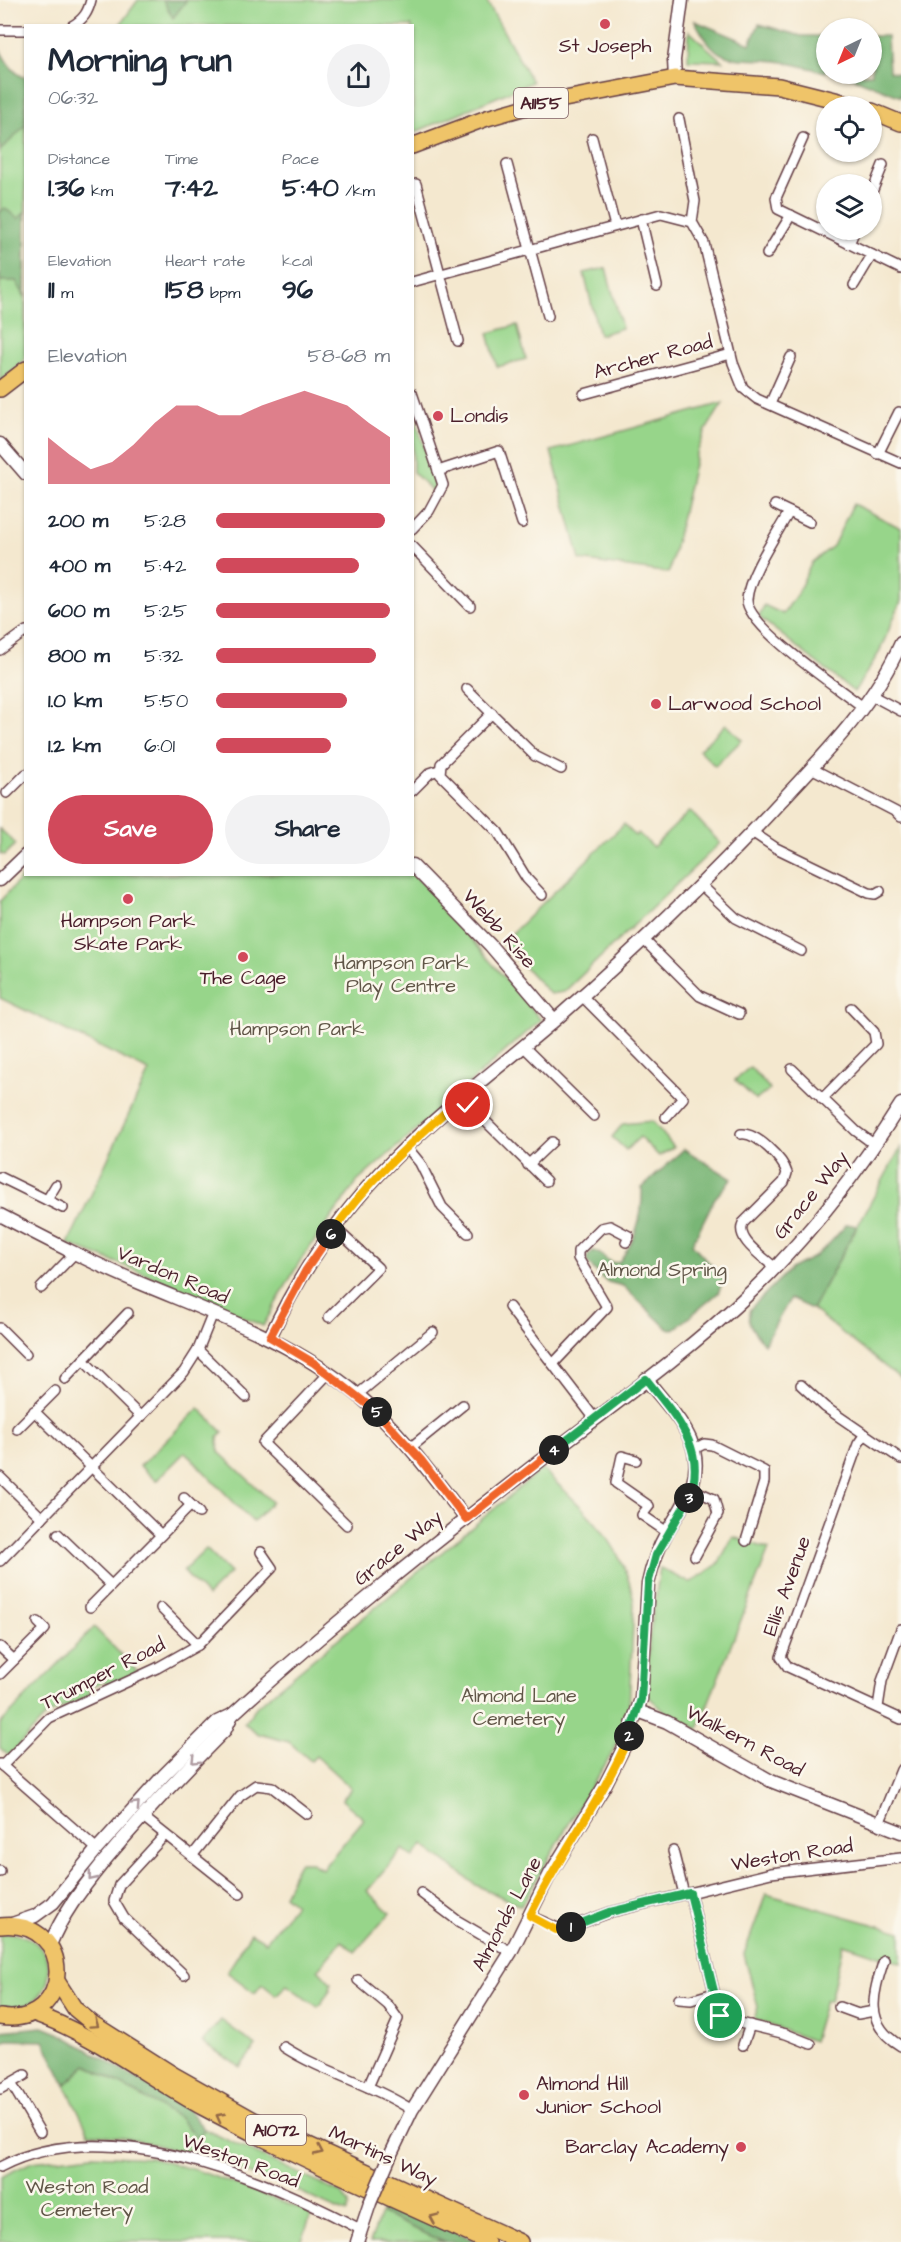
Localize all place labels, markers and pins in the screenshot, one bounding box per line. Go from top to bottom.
marker: St Joseph [598,17,612,31]
place label: St Joseph [559,32,651,60]
place label: Londis [450,402,508,430]
marker: Londis [431,409,445,423]
place label: Larwood School [668,690,821,718]
marker: Larwood School [649,697,663,711]
marker: Hampson Park Skate Park [121,892,135,906]
place label: Hampson Park Skate Park [61,907,195,958]
marker: The Cage [236,950,250,964]
place label: The Cage [200,964,287,993]
pin [442,1079,493,1130]
pin: 6 [316,1219,346,1249]
pin: 5 [362,1397,392,1427]
pin: 4 [539,1435,569,1465]
pin: 3 [674,1483,704,1513]
pin: 2 [614,1721,644,1751]
pin: 1 [556,1912,586,1942]
pin [694,1990,745,2041]
place label: Almond Hill Junior School [536,2070,661,2121]
marker: Almond Hill Junior School [517,2088,531,2102]
place label: Barclay Academy [565,2133,729,2162]
marker: Barclay Academy [734,2140,748,2154]

